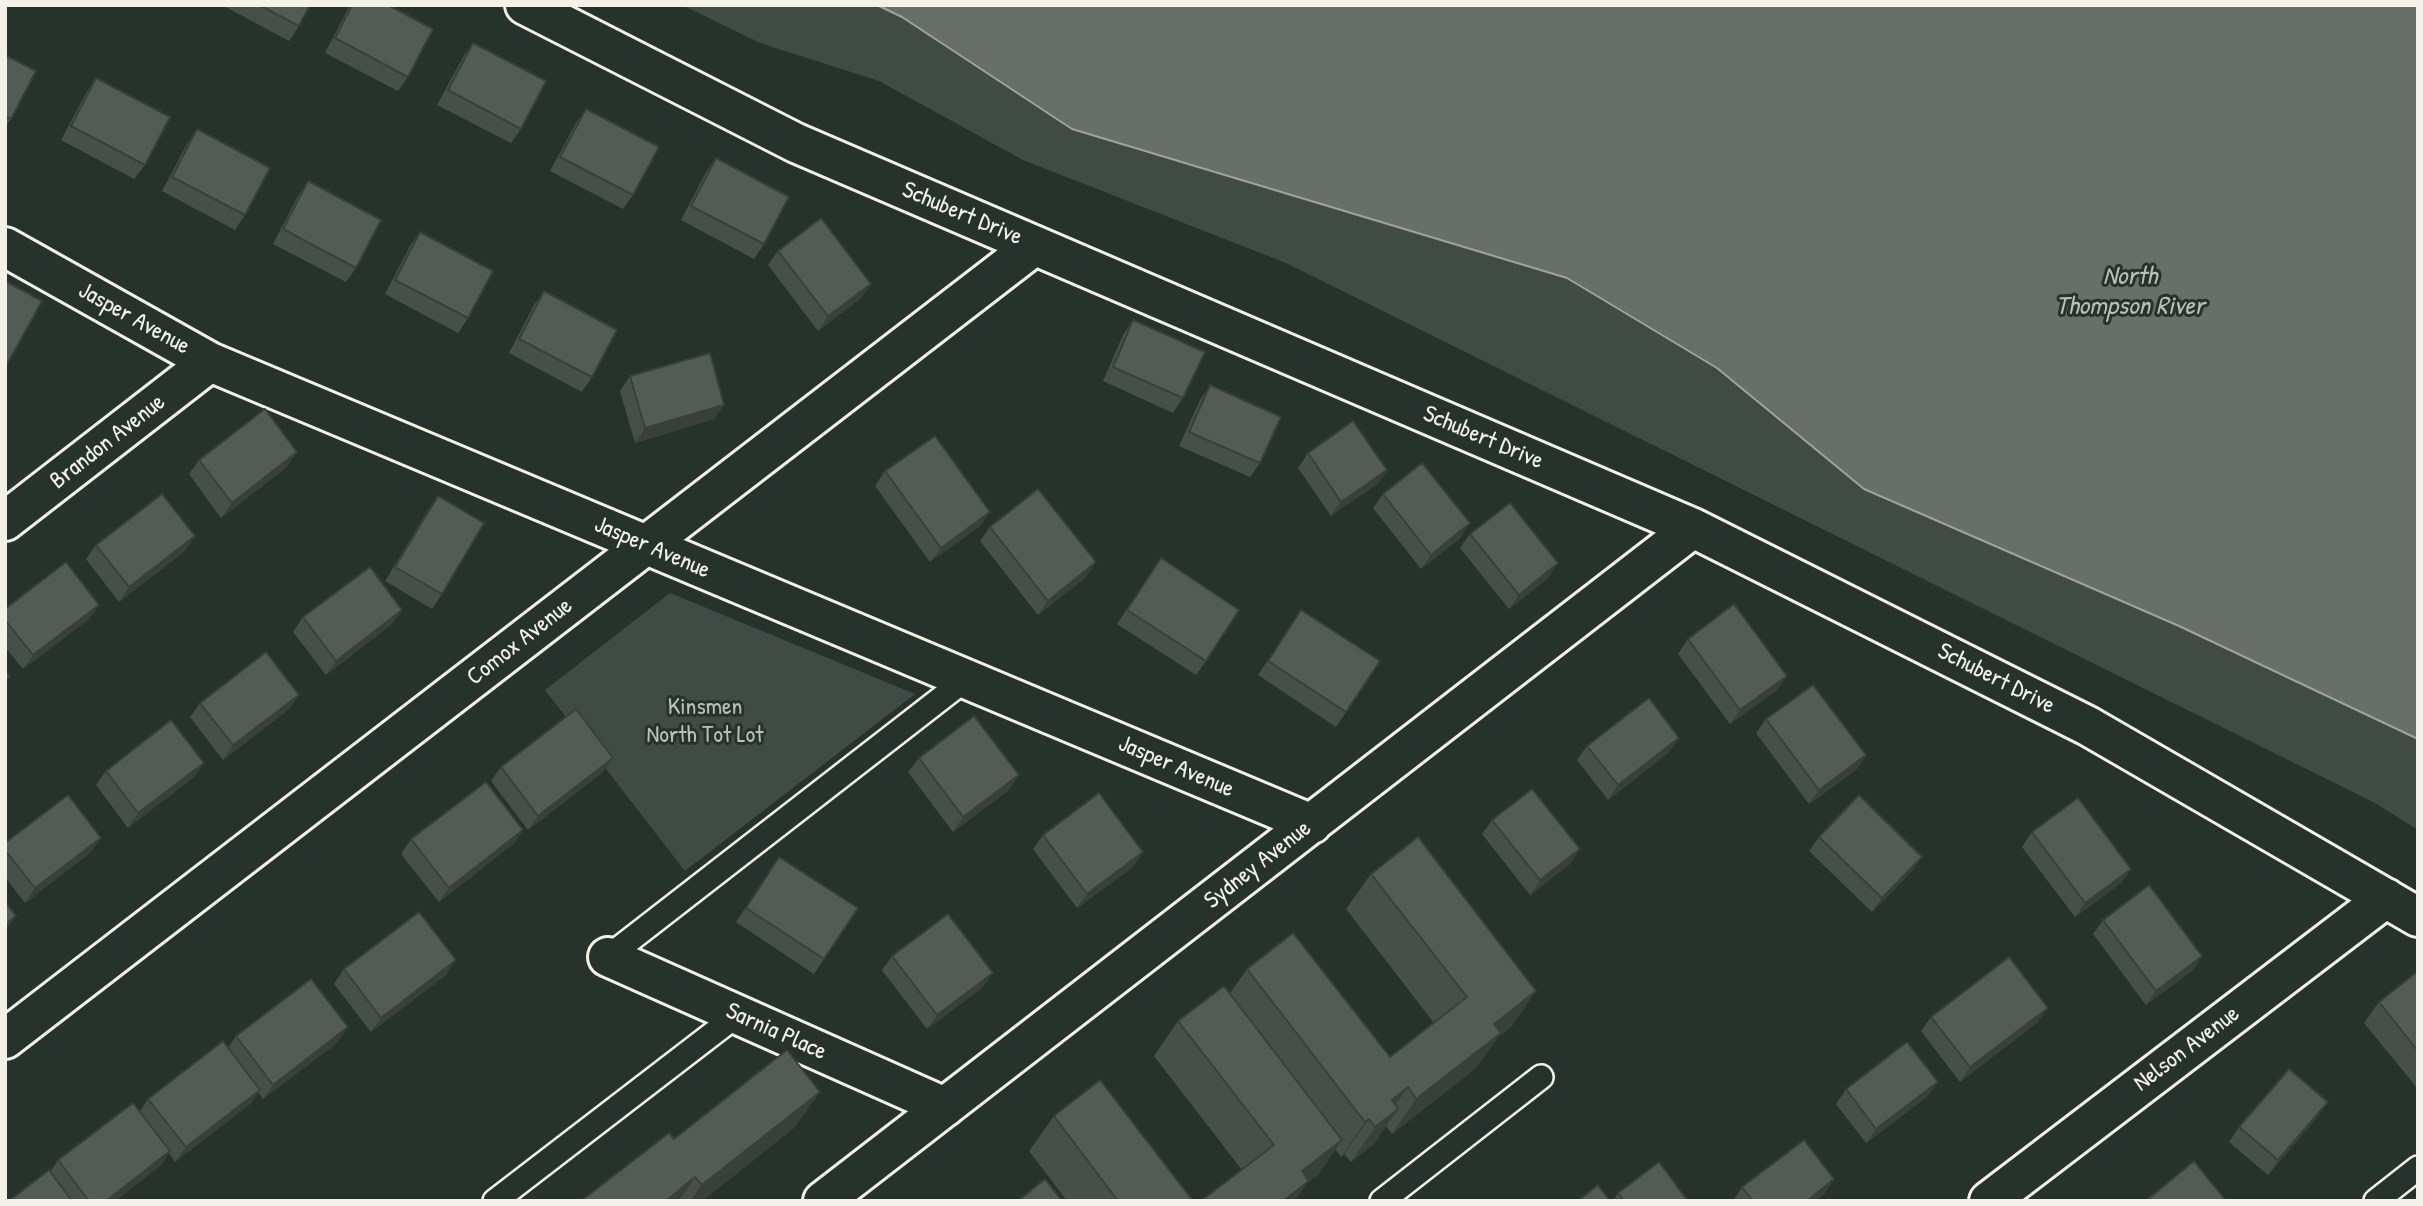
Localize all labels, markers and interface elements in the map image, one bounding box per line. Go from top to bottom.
street label: Schubert Drive [898,176,1026,252]
water label: North Thompson River [2056,261,2204,322]
street label: Jasper Avenue [73,277,195,361]
street label: Brandon Avenue [45,388,171,496]
street label: Schubert Drive [1419,400,1547,476]
street label: Jasper Avenue [590,511,714,585]
street label: Comox Avenue [462,592,578,692]
street label: Schubert Drive [1933,637,2059,721]
park label: Kinsmen North Tot Lot [646,694,764,750]
street label: Jasper Avenue [1114,730,1238,804]
street label: Sydney Avenue [1199,814,1317,916]
street label: Sarnia Place [721,997,831,1067]
street label: Nelson Avenue [2128,1000,2246,1098]

